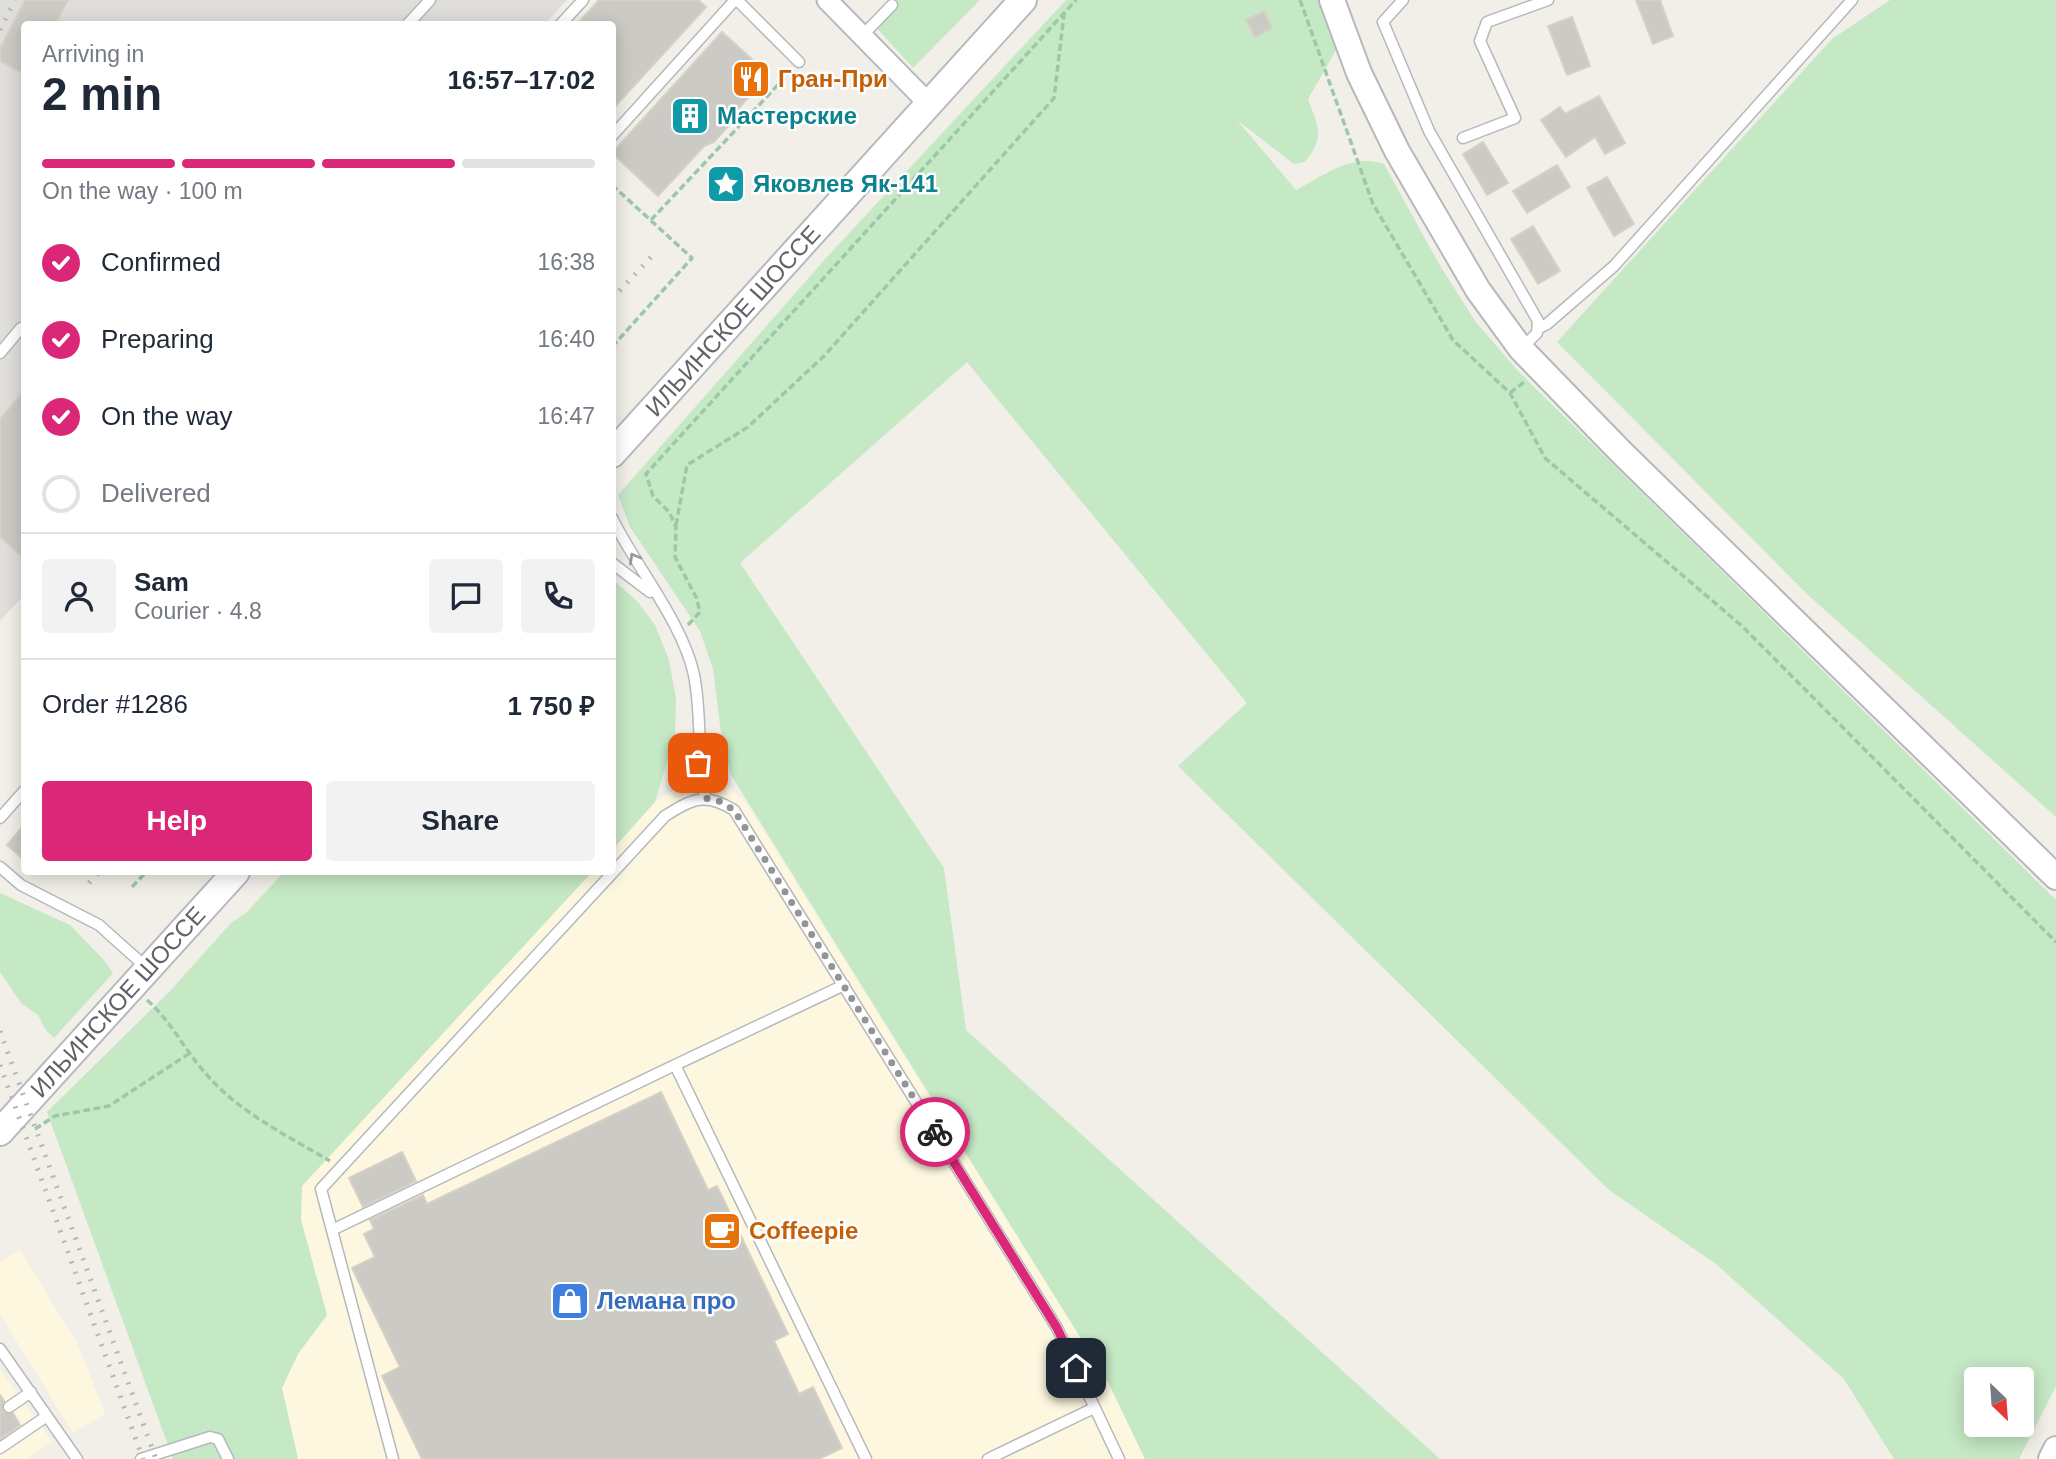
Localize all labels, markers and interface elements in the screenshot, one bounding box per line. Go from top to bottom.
text: Arriving in [42,41,144,67]
restaurant icon: Гран-При [730,58,772,100]
text: 16:57–17:02 [448,65,595,95]
place label: Гран-При [778,65,888,92]
text: 2 min [42,68,162,120]
building icon: Мастерские [669,95,711,137]
place label: Мастерские [717,102,857,129]
place icon: Яковлев Як-141 [705,163,747,205]
place label: Яковлев Як-141 [753,170,938,197]
text: On the way · 100 m [42,178,243,204]
street label: ИЛЬИНСКОЕ ШОССЕ [640,220,825,422]
icon: check [42,244,80,282]
text: Confirmed [101,247,221,277]
text: 16:38 [537,249,595,275]
icon: check [42,321,80,359]
text: Preparing [101,324,214,354]
text: 16:40 [537,326,595,352]
icon: check [42,398,80,436]
text: On the way [101,401,233,431]
text: 16:47 [537,403,595,429]
text: Delivered [101,478,211,508]
one-way arrow [629,552,642,565]
button: person [42,559,116,633]
button: chat [429,559,503,633]
button: phone [521,559,595,633]
text: Sam [134,567,189,597]
text: Courier · 4.8 [134,598,262,624]
text: Order #1286 [42,689,188,719]
text: 1 750 ₽ [508,691,595,721]
pin [668,733,728,793]
icon: bag [679,744,717,782]
button: Help [42,781,312,861]
button: Share [326,781,595,861]
street label: ИЛЬИНСКОЕ ШОССЕ [25,901,210,1103]
courier [900,1097,970,1167]
icon: bike [916,1113,954,1151]
cafe icon: Coffeepie [701,1210,743,1252]
place label: Coffeepie [749,1217,858,1244]
shop icon: Лемана про [549,1280,591,1322]
place label: Лемана про [597,1287,736,1314]
pin [1046,1338,1106,1398]
icon: home [1057,1349,1095,1387]
north arrow [1964,1367,2034,1437]
map controls [1964,1367,2034,1437]

